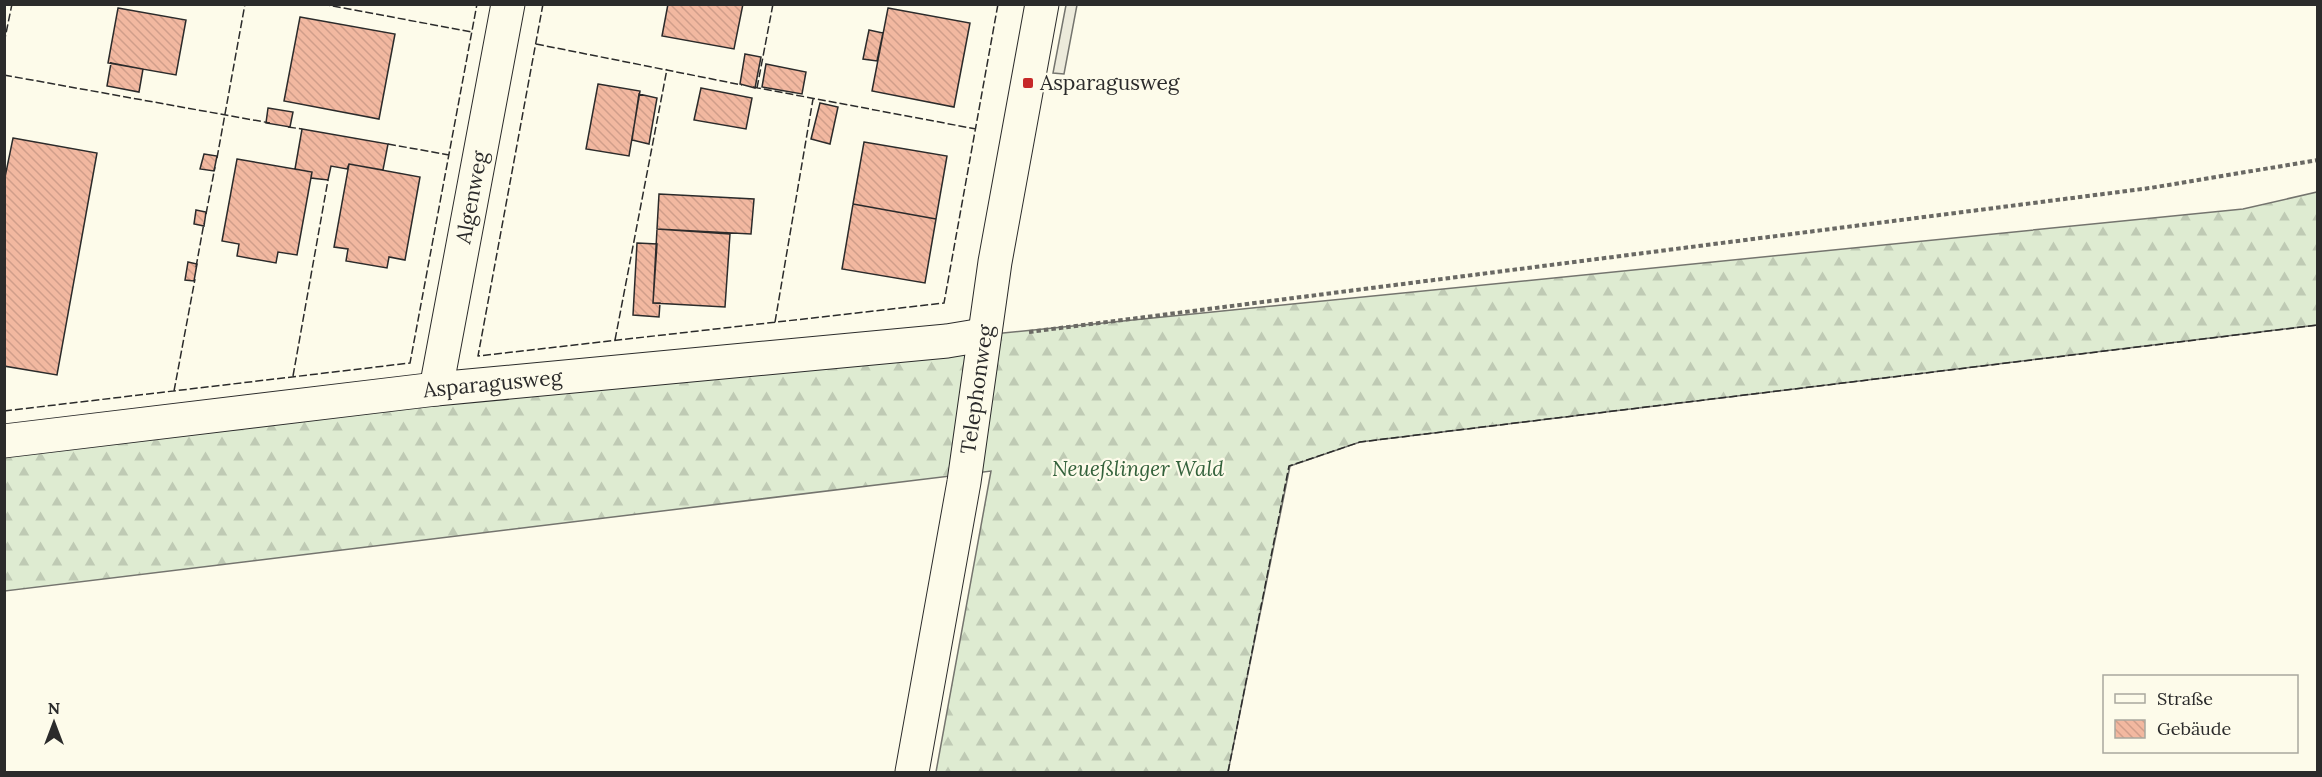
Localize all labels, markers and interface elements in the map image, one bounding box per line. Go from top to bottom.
place label: Asparagusweg [1039,69,1180,96]
marker: Asparagusweg [1021,76,1035,90]
street label: Algenweg [449,148,493,247]
street label: Telephonweg [954,323,999,456]
street label: Asparagusweg [421,363,564,404]
park label: Neueßlinger Wald [1052,455,1224,482]
legend [2103,675,2298,753]
text: Straße [2157,687,2213,710]
north arrow [24,693,84,753]
text: N [48,698,60,718]
text: Gebäude [2157,717,2232,740]

